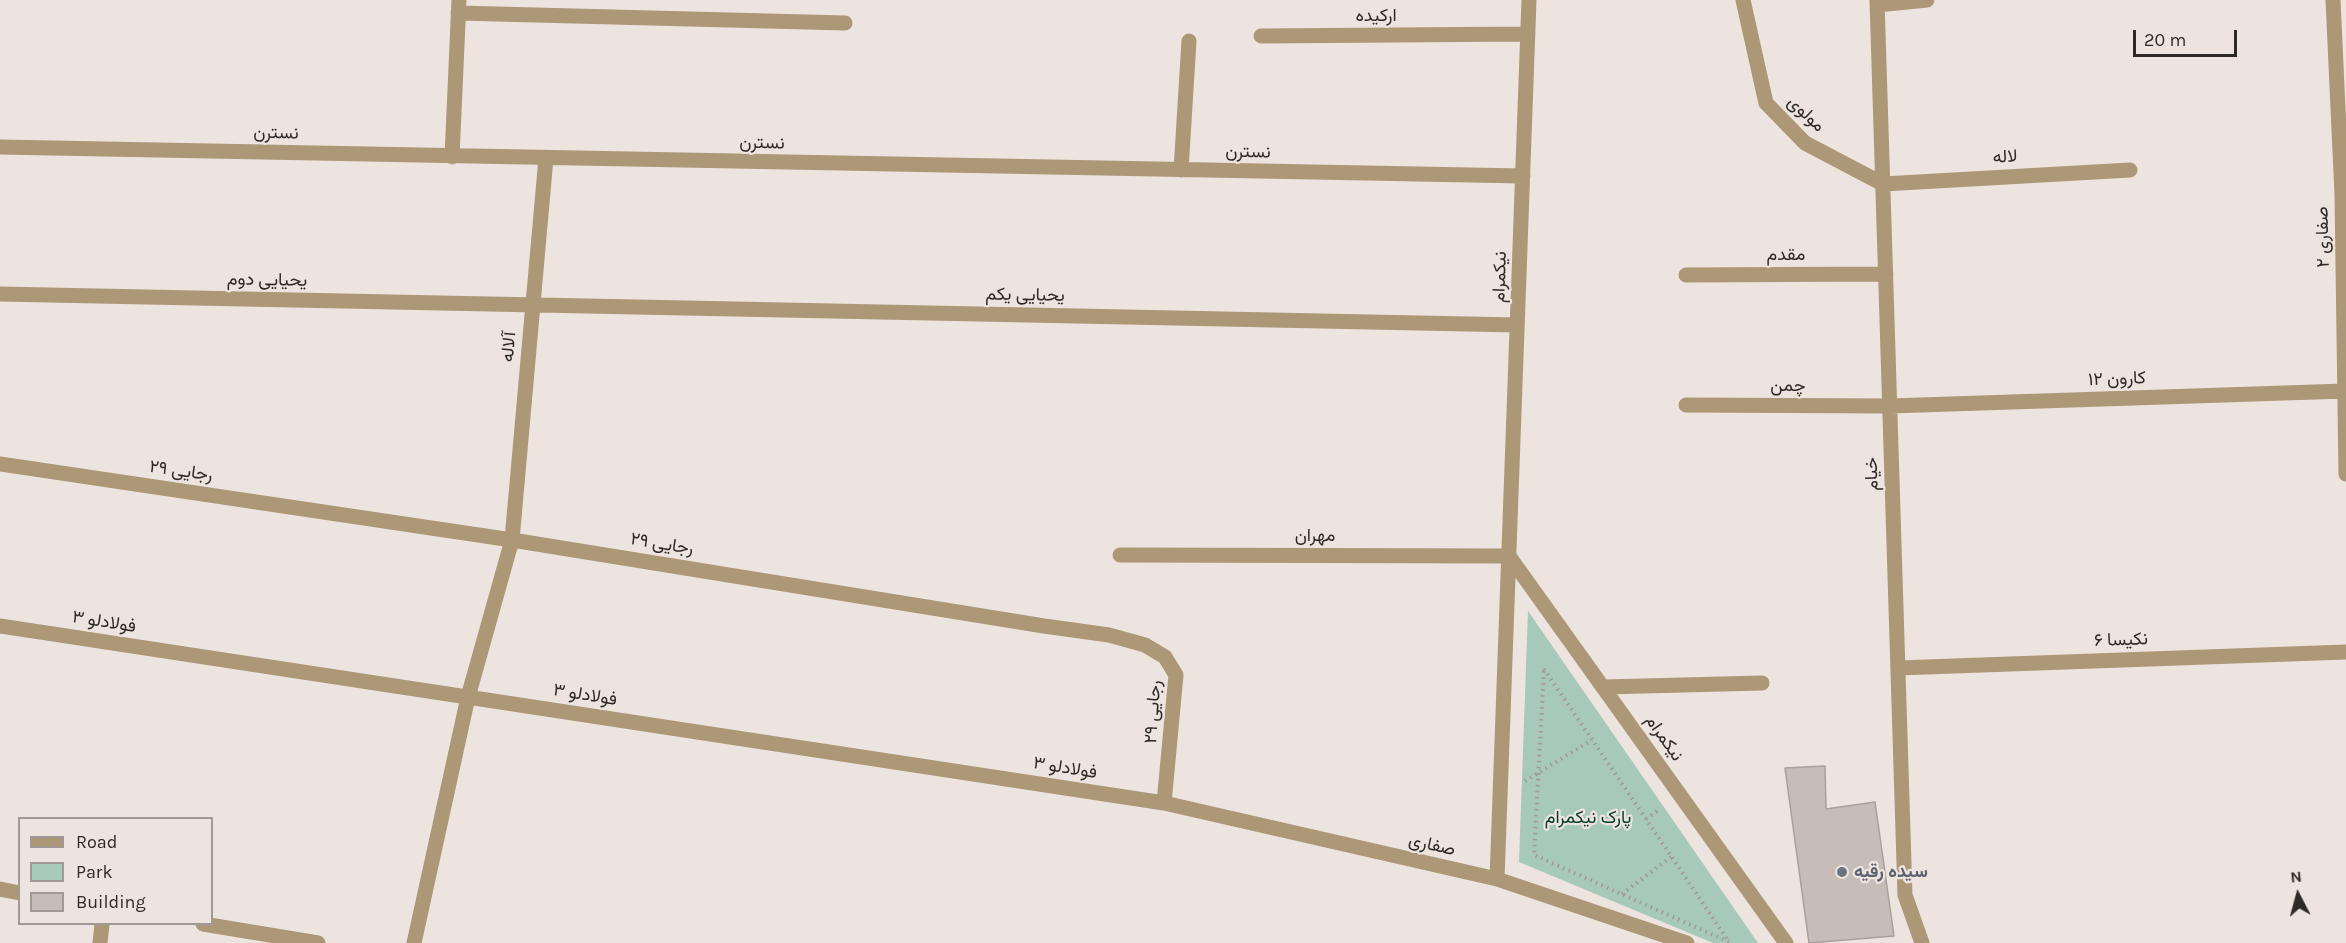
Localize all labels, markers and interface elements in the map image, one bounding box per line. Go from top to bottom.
street label: ارکیده [1355,5,1397,27]
scale bar [2136,18,2240,56]
text: 20 m [2144,29,2186,51]
street label: مولوی [1783,91,1829,137]
street label: نسترن [253,122,299,144]
street label: نسترن [739,132,785,154]
street label: نسترن [1225,141,1271,163]
street label: لاله [1992,146,2018,168]
street label: صفاری ۲ [2312,206,2334,268]
street label: مقدم [1767,244,1805,266]
street label: نیکمرام [1488,251,1512,303]
street label: یحیایی دوم [227,268,307,292]
street label: یحیایی یکم [985,284,1065,306]
street label: آلاله [497,331,521,363]
street label: کارون ۱۲ [2088,367,2146,391]
street label: چمن [1770,375,1806,397]
street label: رجایی ۲۹ [148,456,214,486]
street label: خیام [1861,457,1883,491]
street label: مهران [1295,525,1335,547]
street label: رجایی ۲۹ [629,528,695,560]
street label: فولادلو ۳ [71,606,137,638]
street label: نکيسا ۶ [2094,628,2148,652]
street label: فولادلو ۳ [552,679,618,711]
street label: رجایی ۲۹ [1140,680,1166,744]
street label: نیکمرام [1640,711,1688,765]
street label: فولادلو ۳ [1032,752,1098,784]
park label: پارک نیکمرام [1545,807,1631,829]
legend [18,817,213,925]
street label: صفاری [1406,829,1458,861]
text: Road [76,831,117,853]
text: Park [76,861,113,883]
place label: سیده رقیه [1854,861,1928,883]
marker: سیده رقیه [1835,865,1849,879]
north arrow [2268,865,2328,925]
text: N [2289,867,2303,887]
text: Building [76,891,146,913]

